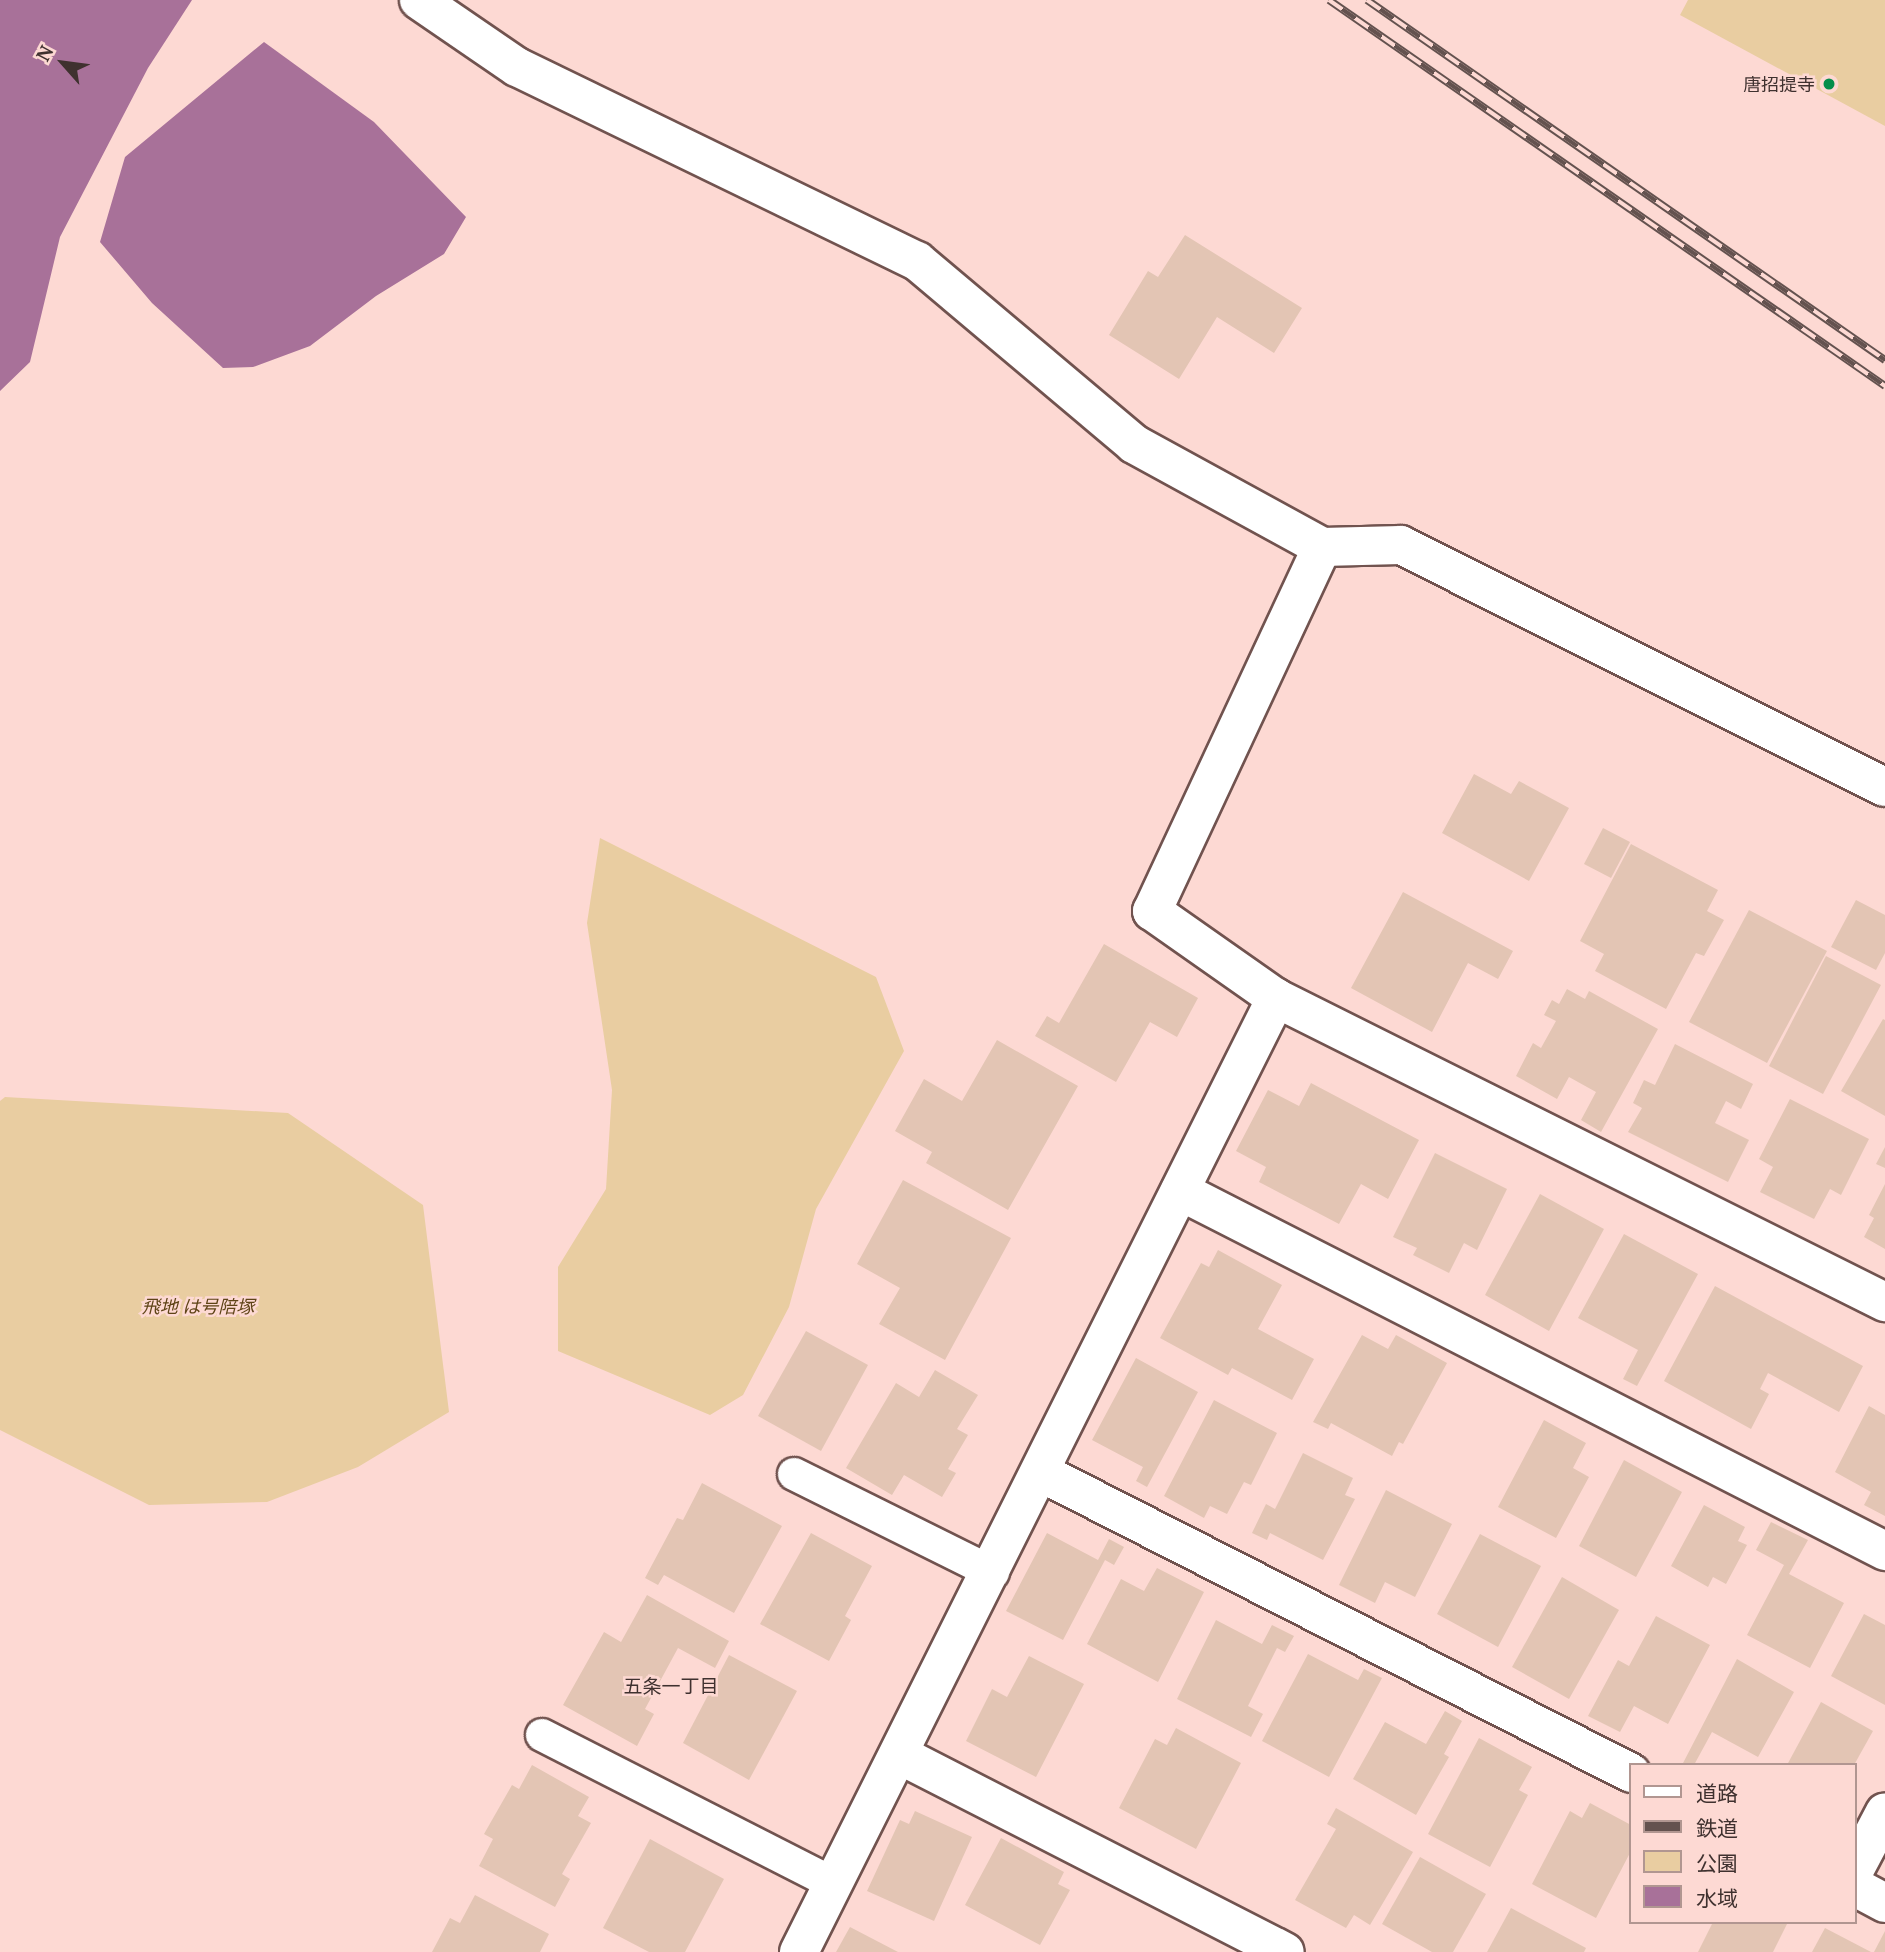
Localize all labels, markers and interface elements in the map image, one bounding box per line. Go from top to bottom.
north arrow [28,28,98,98]
text: N [30,41,58,65]
place label: 唐招提寺 [1743,73,1815,95]
marker: 唐招提寺 [1821,76,1837,92]
park label: 飛地 は号陪塚 [142,1295,254,1317]
district label: 五条一丁目 [624,1675,718,1697]
legend [1630,1763,1857,1924]
text: 道路 [1696,1779,1738,1807]
text: 鉄道 [1696,1814,1738,1842]
text: 公園 [1696,1849,1738,1877]
text: 水域 [1696,1884,1738,1912]

